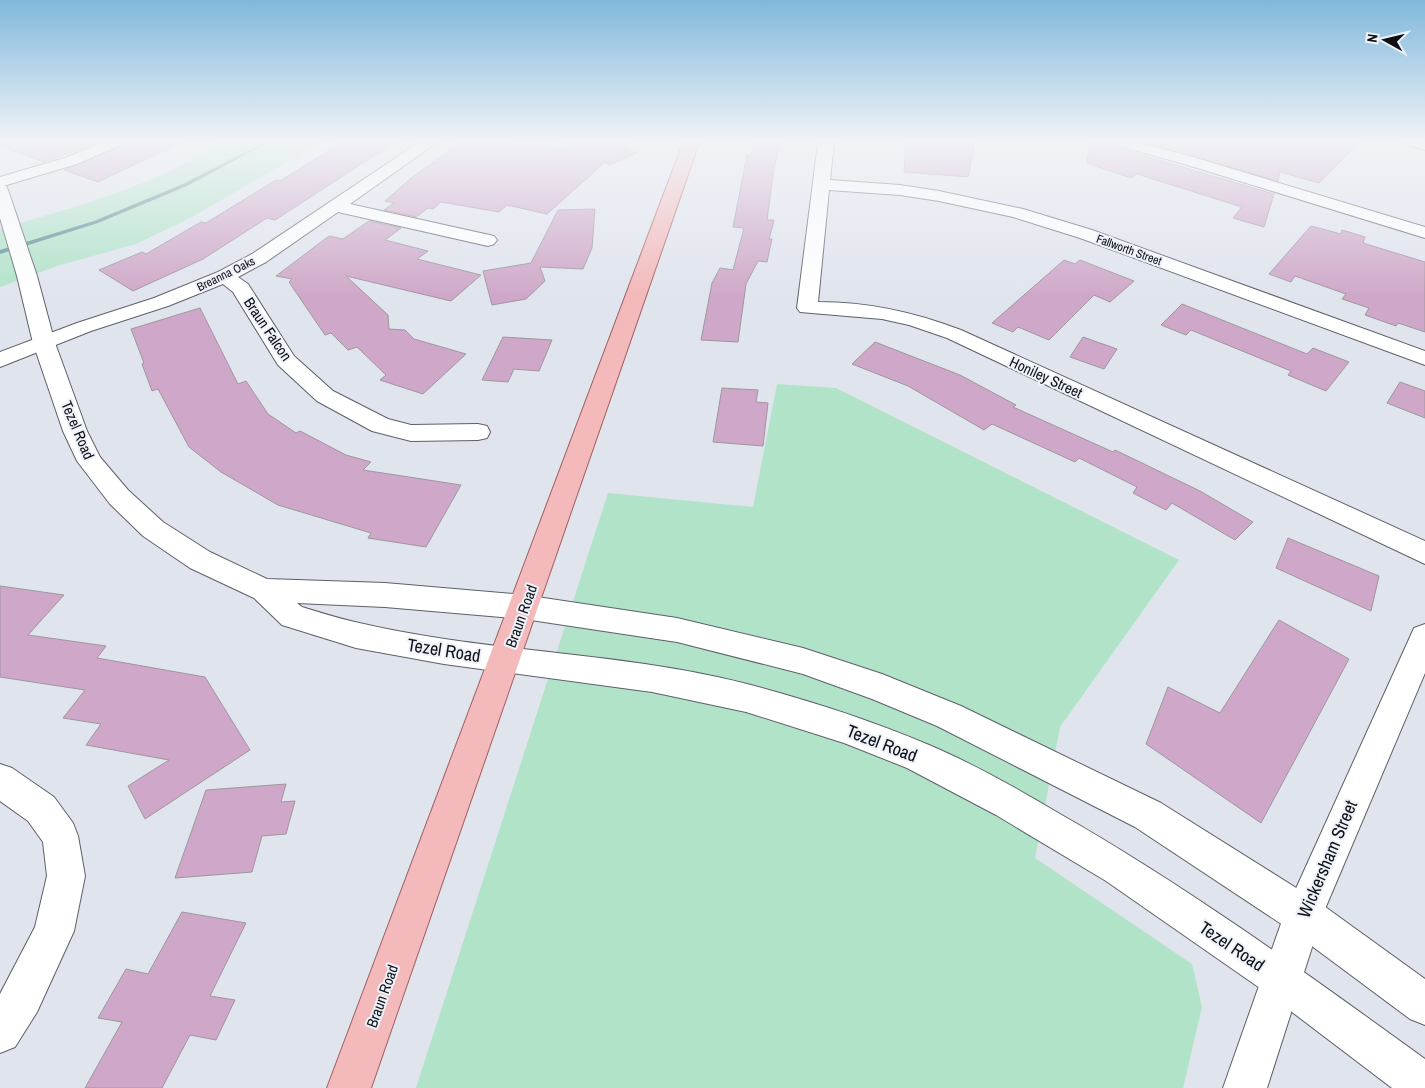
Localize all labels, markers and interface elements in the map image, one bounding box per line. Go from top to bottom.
north arrow [1360,15,1410,65]
text: N [1363,33,1382,44]
street label: Fallworth Street [1094,231,1164,269]
street label: Breanna Oaks [194,253,258,295]
street label: Braun Falcon [239,293,297,365]
street label: Honiley Street [1006,351,1086,403]
street label: Tezel Road [56,398,100,462]
street label: Braun Road [500,582,542,650]
street label: Tezel Road [406,632,482,668]
street label: Tezel Road [843,718,921,768]
street label: Wickersham Street [1291,796,1363,922]
street label: Tezel Road [1194,915,1270,977]
street label: Braun Road [361,962,403,1030]

